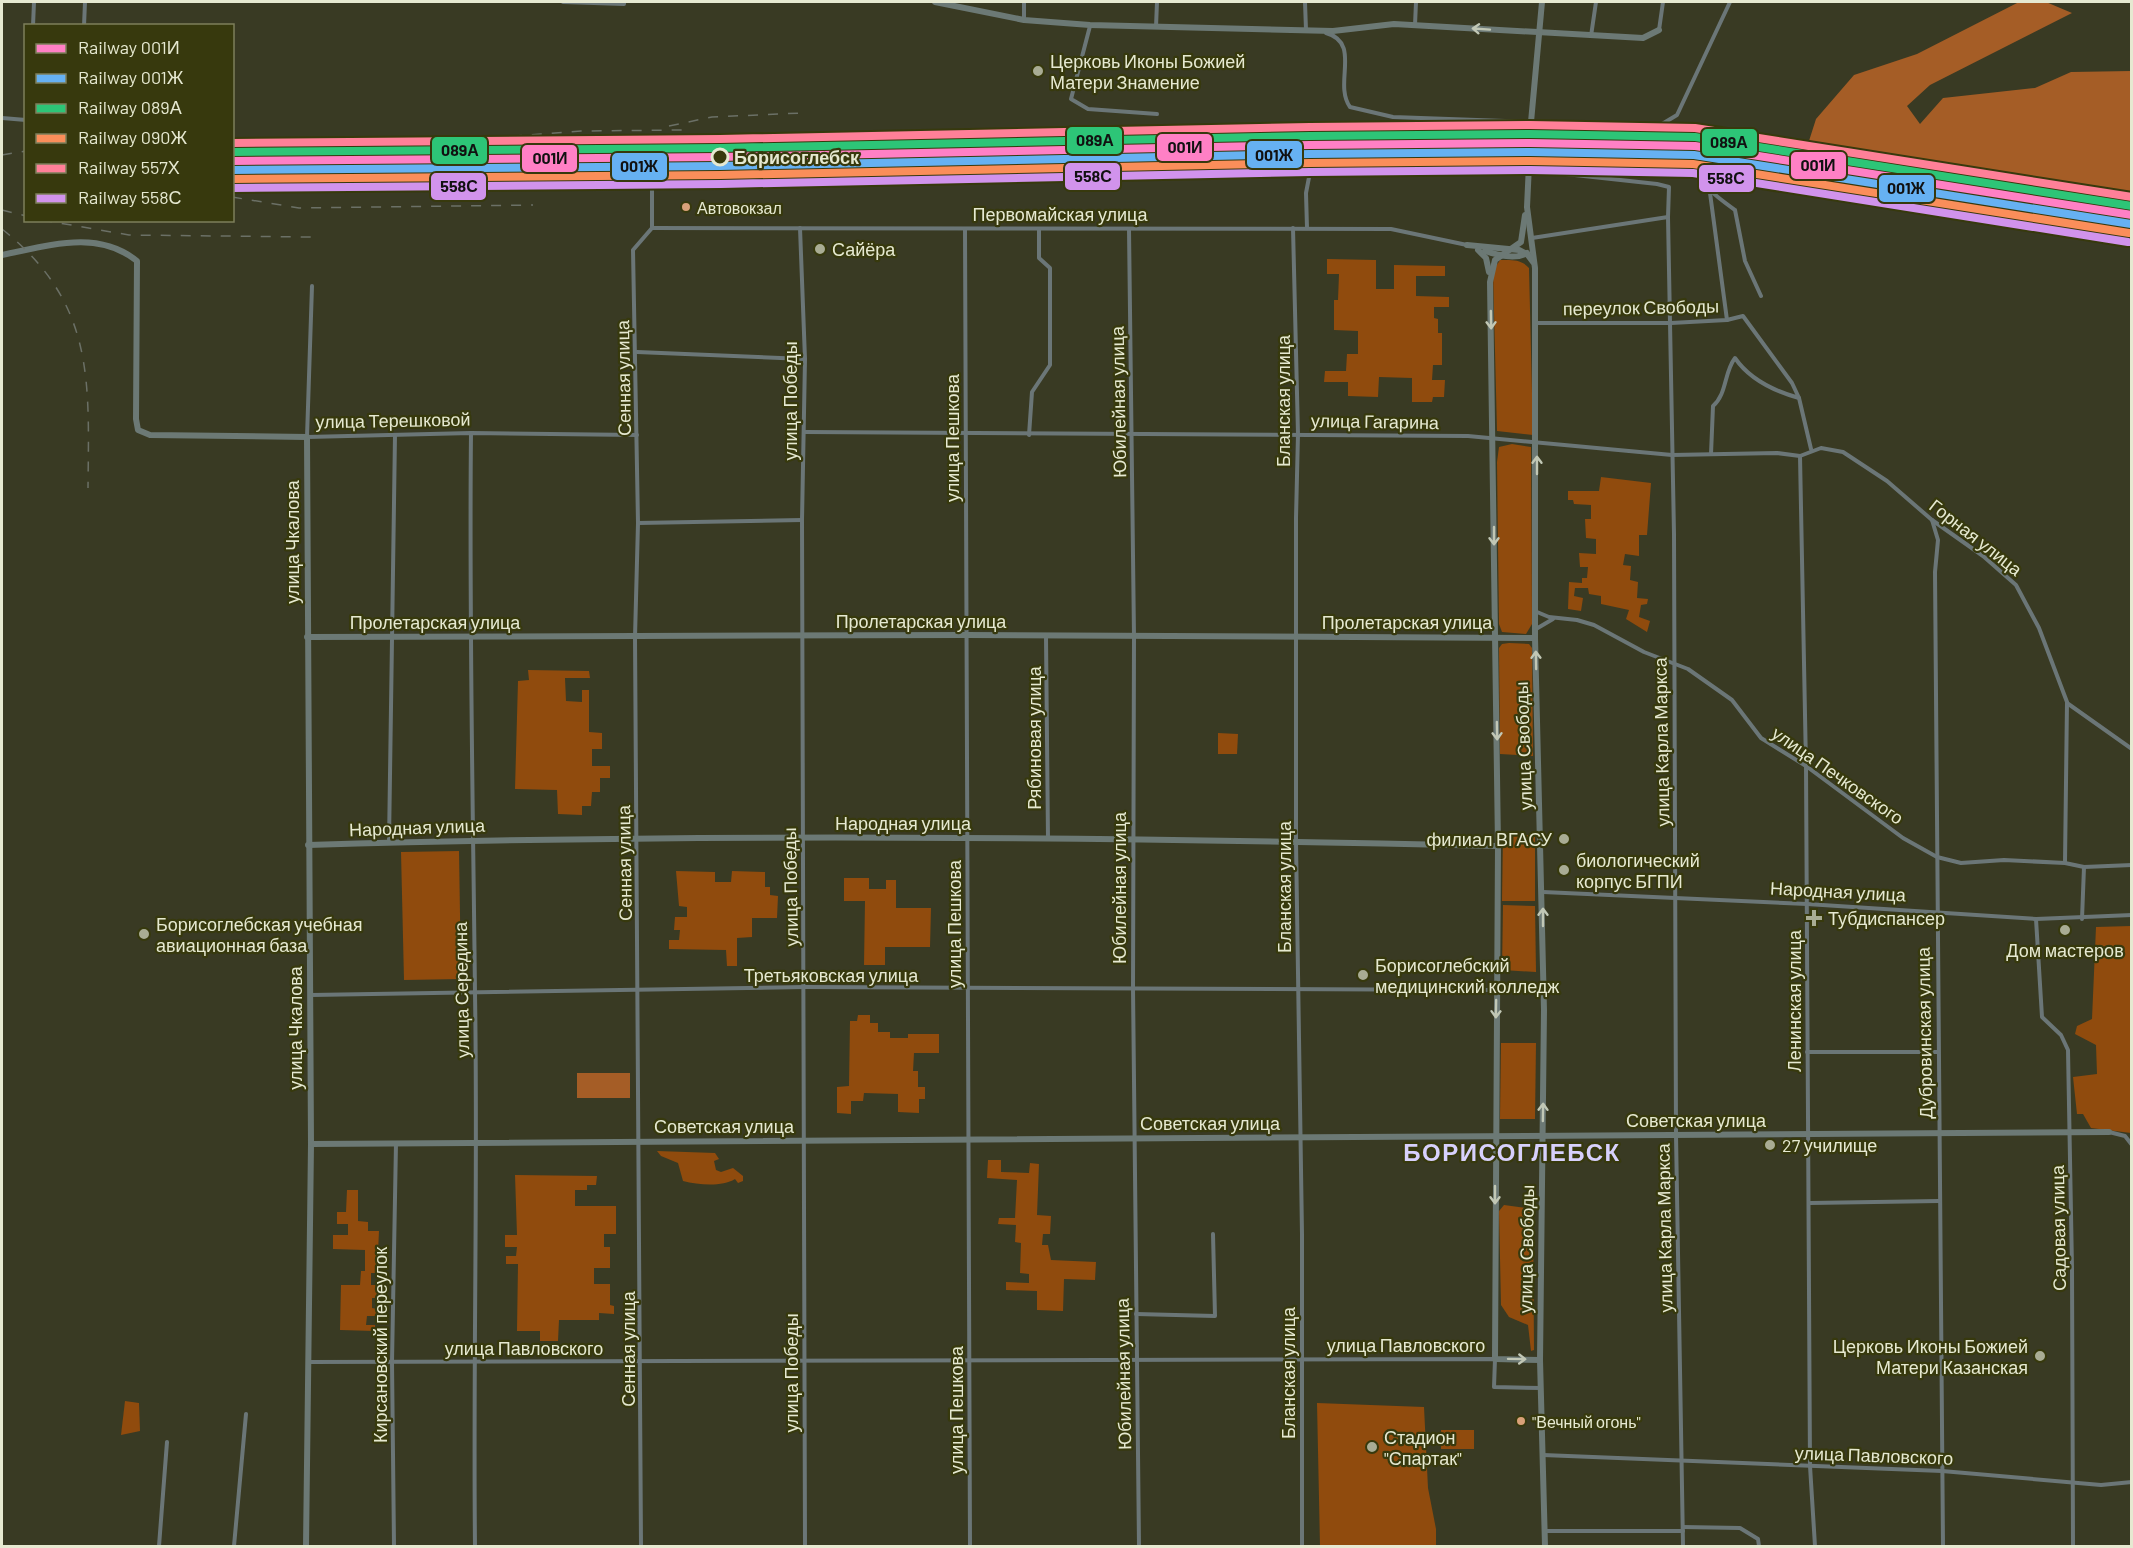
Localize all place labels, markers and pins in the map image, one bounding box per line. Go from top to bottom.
place label: Церковь Иконы Божией Матери Знамение [1050,50,1245,93]
marker: Церковь Иконы Божией Матери Знамение [1031,64,1045,78]
place label: Борисоглебск [734,146,860,168]
marker: Борисоглебск [711,148,729,166]
place label: Автовокзал [697,198,782,217]
marker: Автовокзал [680,201,692,213]
place label: Сайёра [832,238,896,260]
marker: Сайёра [813,242,827,256]
place label: филиал ВГАСУ [1426,828,1553,850]
marker: филиал ВГАСУ [1557,832,1571,846]
place label: биологический корпус БГПИ [1576,849,1700,892]
marker: биологический корпус БГПИ [1557,863,1571,877]
place label: Тубдиспансер [1828,907,1945,929]
marker: Тубдиспансер [1805,909,1823,927]
place label: Борисоглебская учебная авиационная база [156,913,363,956]
marker: Дом мастеров [2058,923,2072,937]
marker: Борисоглебская учебная авиационная база [137,927,151,941]
place label: Дом мастеров [2006,939,2124,961]
place label: Борисоглебский медицинский колледж [1375,954,1559,997]
marker: Борисоглебский медицинский колледж [1356,968,1370,982]
place label: 27 училище [1782,1134,1877,1156]
marker: 27 училище [1763,1138,1777,1152]
place label: Церковь Иконы Божией Матери Казанская [1833,1335,2028,1378]
marker: Церковь Иконы Божией Матери Казанская [2033,1349,2047,1363]
place label: "Вечный огонь" [1532,1412,1641,1431]
marker: "Вечный огонь" [1515,1415,1527,1427]
place label: Стадион "Спартак" [1384,1426,1462,1469]
marker: Стадион "Спартак" [1365,1440,1379,1454]

